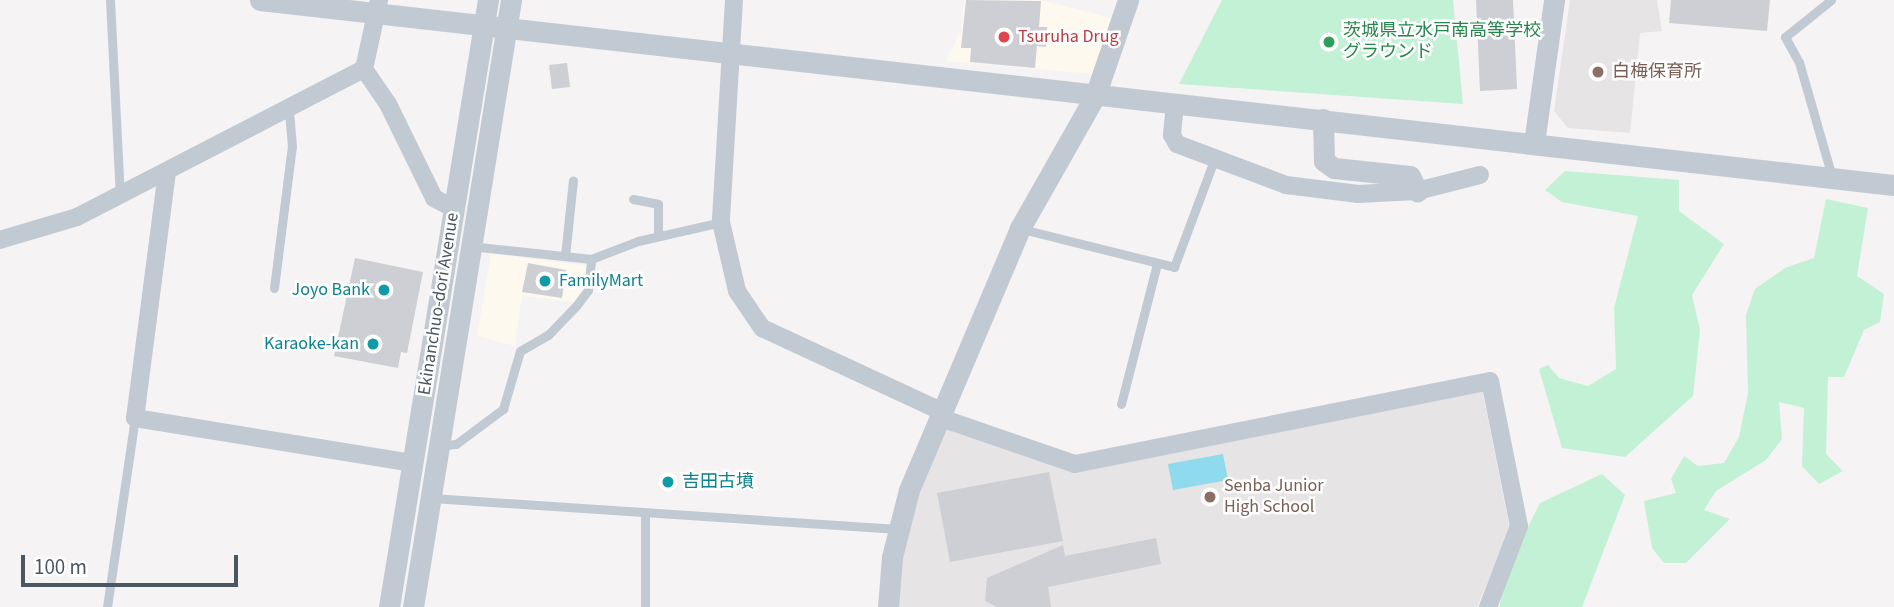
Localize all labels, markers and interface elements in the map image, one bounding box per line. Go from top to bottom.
place label: 茨城県立水戸南高等学校 グラウンド [1343,21,1541,64]
place label: Tsuruha Drug [1018,26,1119,48]
marker: Tsuruha Drug [996,29,1012,45]
marker: 茨城県立水戸南高等学校 グラウンド [1321,34,1337,50]
place label: 白梅保育所 [1612,61,1702,83]
marker: 白梅保育所 [1590,64,1606,80]
street label: Ekinanchuo-dori Avenue [414,211,464,397]
place label: FamilyMart [559,270,643,292]
marker: FamilyMart [537,273,553,289]
place label: Joyo Bank [292,279,370,301]
marker: Joyo Bank [376,282,392,298]
place label: Karaoke-kan [264,333,359,355]
marker: Karaoke-kan [365,336,381,352]
place label: 吉田古墳 [682,471,754,493]
marker: 吉田古墳 [660,474,676,490]
place label: Senba Junior High School [1224,476,1323,518]
marker: Senba Junior High School [1202,489,1218,505]
scale bar [24,540,242,584]
text: 100 m [34,552,87,582]

